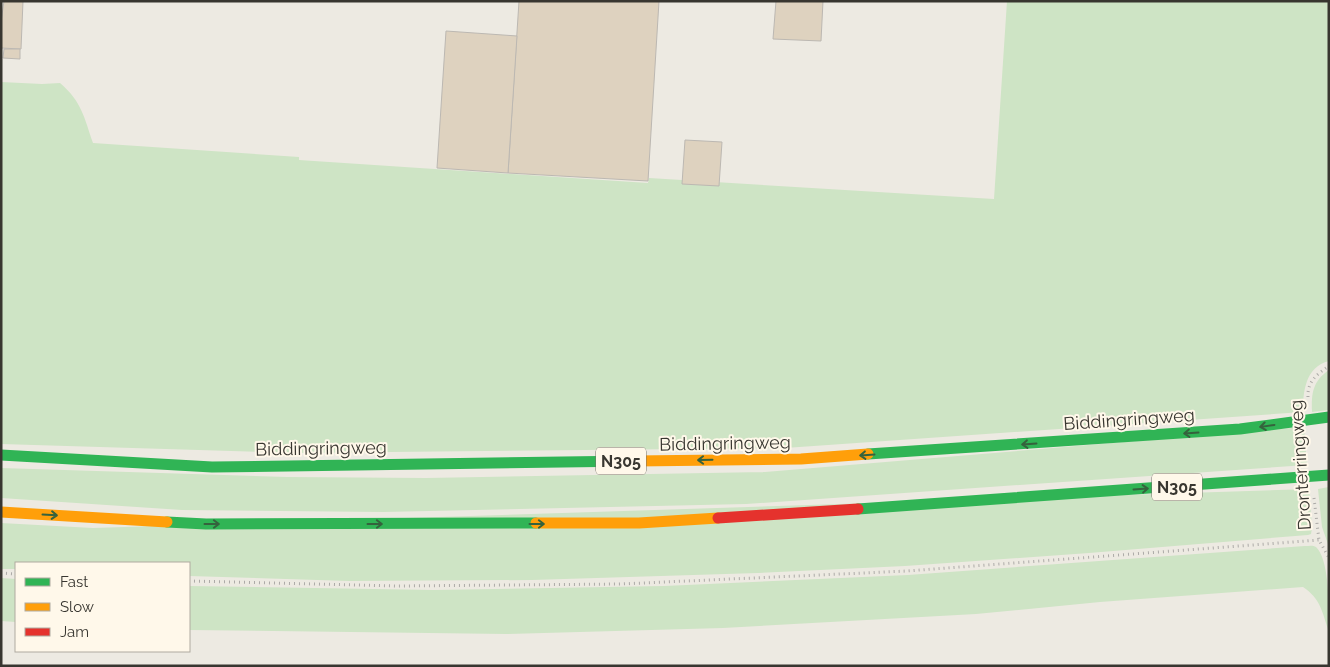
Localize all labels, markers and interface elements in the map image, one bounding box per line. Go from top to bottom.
street label: Dronterringweg [1285,399,1315,531]
street label: Biddingringweg [1063,404,1195,434]
one-way arrow [1259,421,1275,431]
one-way arrow [1184,428,1200,437]
street label: Biddingringweg [659,431,791,455]
street label: Biddingringweg [255,436,387,460]
one-way arrow [1022,439,1038,448]
road number: N305 [596,448,646,474]
one-way arrow [859,450,875,459]
one-way arrow [697,455,714,465]
road number: N305 [1152,474,1202,501]
one-way arrow [1132,485,1148,494]
one-way arrow [42,510,58,519]
one-way arrow [204,519,220,529]
one-way arrow [366,519,382,529]
one-way arrow [528,519,545,529]
legend [15,562,190,652]
text: Fast [60,573,88,591]
text: Slow [60,598,94,616]
text: Jam [60,623,89,641]

